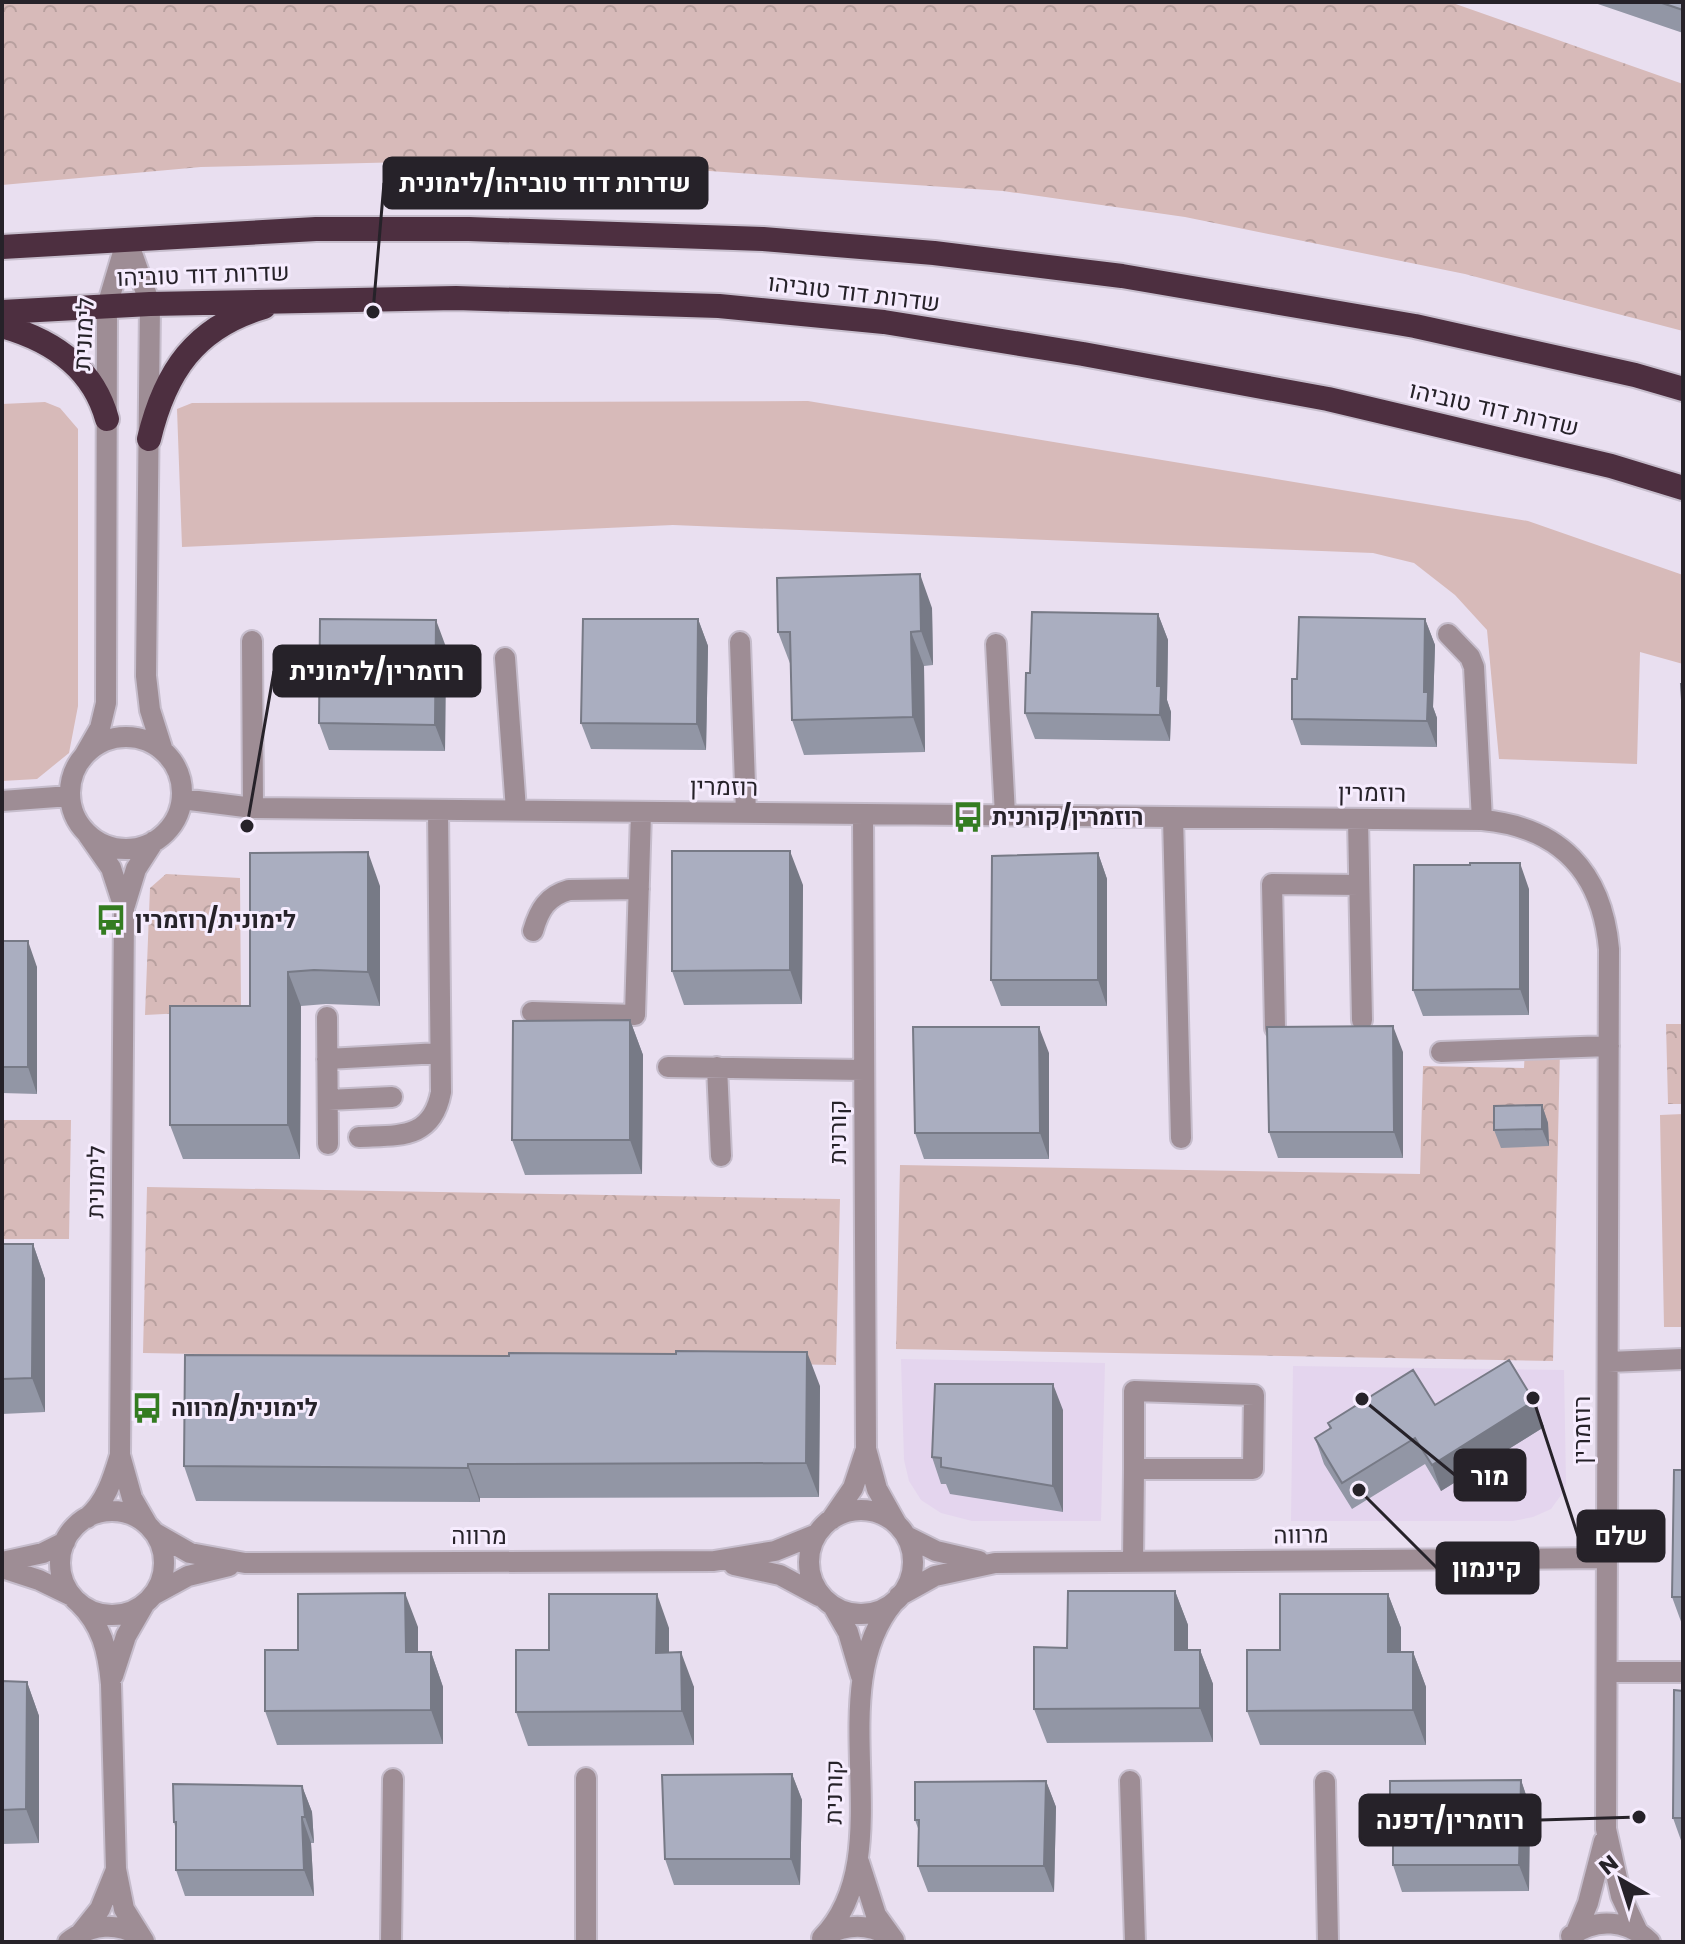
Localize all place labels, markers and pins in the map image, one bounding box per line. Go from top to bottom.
callout: שדרות דוד טוביהו/לימונית [384,158,707,208]
callout: רוזמרין/לימונית [274,646,480,696]
bus stop icon: רוזמרין/קורנית [951,800,985,834]
place label: רוזמרין/קורנית [992,800,1144,833]
bus stop icon: לימונית/רוזמרין [94,903,128,937]
place label: לימונית/רוזמרין [135,903,296,936]
bus stop icon: לימונית/מרווה [130,1391,164,1425]
place label: לימונית/מרווה [171,1391,318,1424]
callout: מור [1455,1450,1525,1500]
callout: שלם [1578,1511,1664,1561]
callout: קינמון [1437,1543,1538,1593]
callout: רוזמרין/דפנה [1360,1795,1540,1845]

